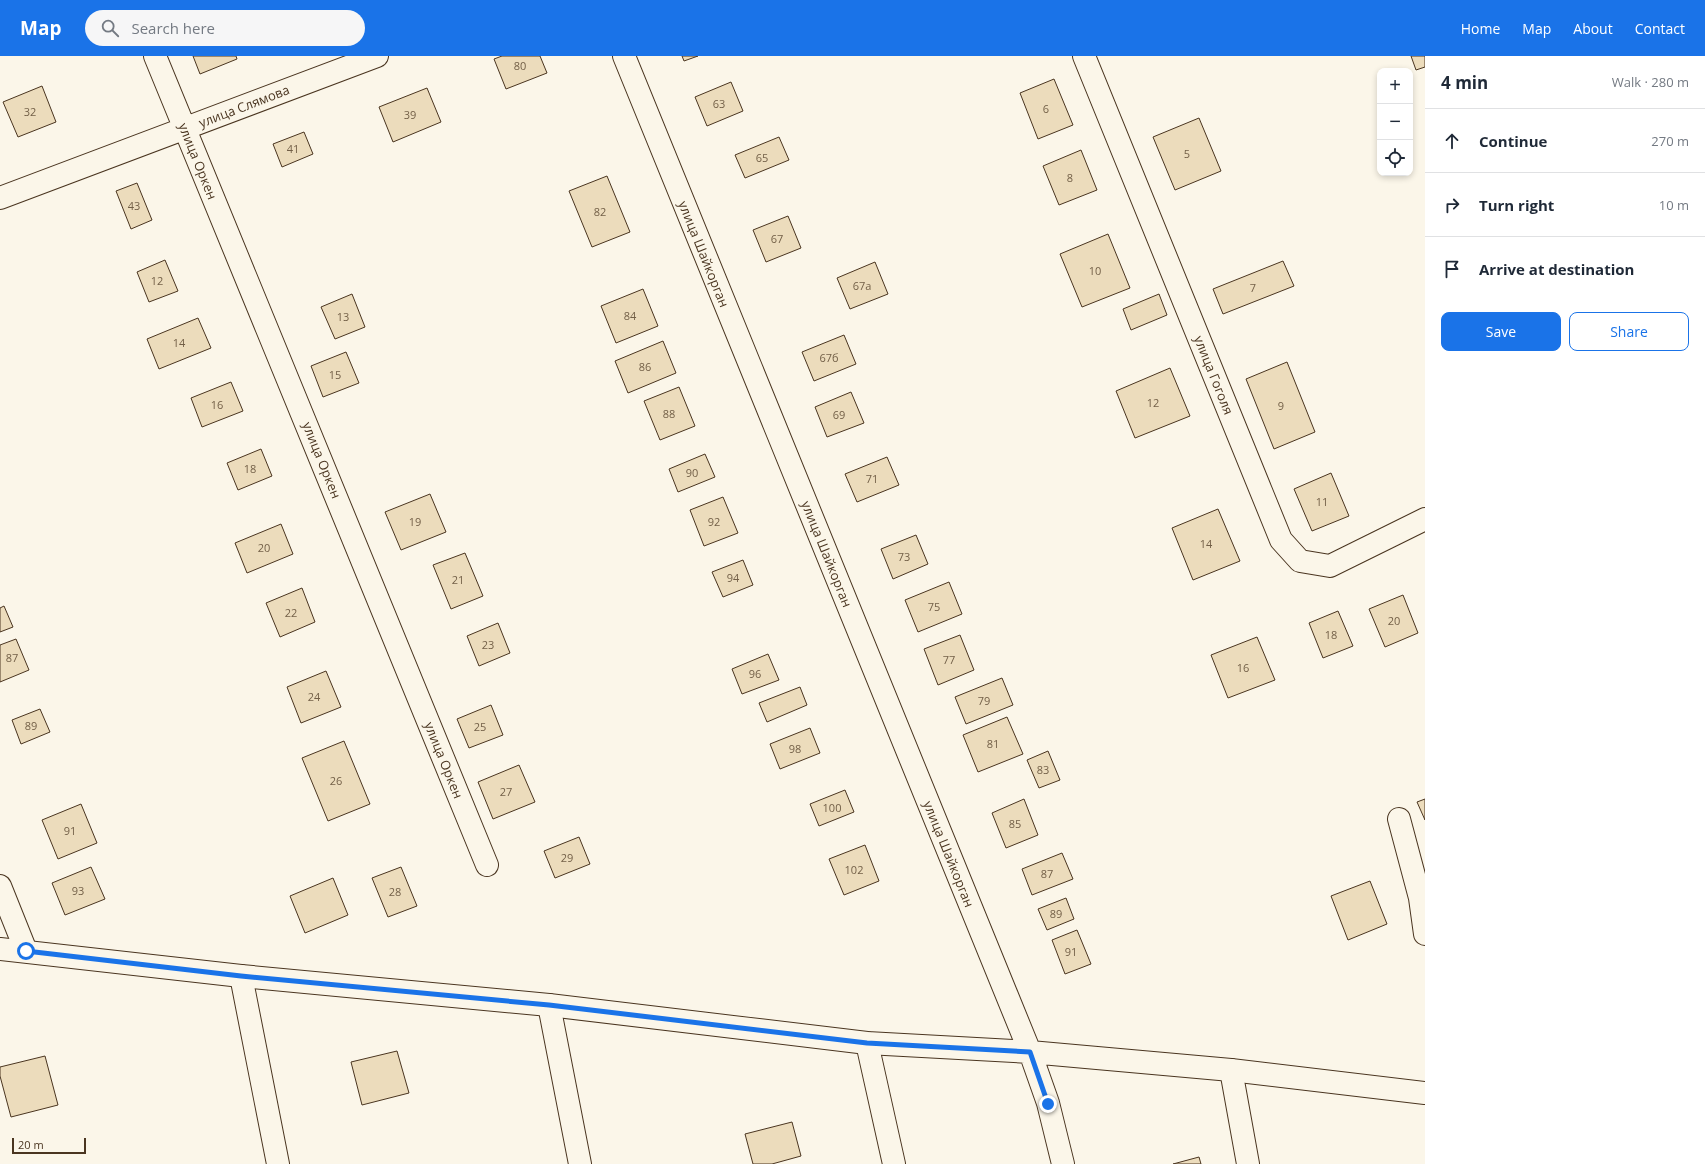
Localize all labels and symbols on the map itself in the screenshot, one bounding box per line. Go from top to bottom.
house number: 80 [514,58,526,73]
street label: улица Слямова [196,80,292,132]
house number: 63 [713,96,725,111]
house number: 6 [1043,101,1049,116]
house number: 32 [24,104,36,119]
house number: 39 [404,107,416,122]
street label: улица Оркен [174,120,222,202]
house number: 41 [287,141,299,156]
house number: 5 [1184,146,1190,161]
house number: 65 [756,150,768,165]
house number: 8 [1067,170,1073,185]
house number: 43 [128,198,140,213]
street label: улица Шайкорган [674,198,734,310]
house number: 82 [594,204,606,219]
house number: 67 [771,231,783,246]
house number: 10 [1089,263,1101,278]
house number: 12 [151,273,163,288]
house number: 67а [853,278,871,293]
house number: 7 [1250,280,1256,295]
house number: 84 [624,308,637,323]
house number: 13 [337,309,349,324]
street label: улица Гоголя [1190,333,1238,417]
house number: 14 [173,335,186,350]
house number: 67б [819,350,839,365]
house number: 86 [639,359,651,374]
house number: 15 [329,367,341,382]
house number: 12 [1147,395,1159,410]
house number: 16 [211,397,223,412]
house number: 9 [1278,398,1284,413]
house number: 88 [663,406,675,421]
house number: 69 [833,407,845,422]
street label: улица Оркен [298,419,346,501]
house number: 18 [244,461,256,476]
house number: 90 [686,465,698,480]
house number: 71 [866,471,878,486]
house number: 11 [1316,494,1328,509]
street label: улица Шайкорган [797,498,857,610]
house number: 19 [409,514,421,529]
house number: 92 [708,514,720,529]
house number: 14 [1200,536,1213,551]
house number: 20 [258,540,270,555]
house number: 73 [898,549,910,564]
house number: 94 [727,570,740,585]
house number: 21 [452,572,464,587]
house number: 75 [928,599,940,614]
house number: 22 [285,605,297,620]
house number: 20 [1388,613,1400,628]
house number: 18 [1325,627,1337,642]
house number: 23 [482,637,494,652]
house number: 87 [6,650,18,665]
house number: 77 [943,652,955,667]
house number: 16 [1237,660,1249,675]
house number: 96 [749,666,761,681]
house number: 24 [308,689,321,704]
house number: 79 [978,693,990,708]
house number: 89 [25,718,37,733]
street label: улица Оркен [420,719,468,801]
house number: 25 [474,719,486,734]
house number: 81 [987,736,999,751]
house number: 98 [789,741,801,756]
house number: 83 [1037,762,1049,777]
house number: 26 [330,773,342,788]
house number: 27 [500,784,512,799]
street label: улица Шайкорган [919,798,979,910]
house number: 100 [823,800,841,815]
house number: 85 [1009,816,1021,831]
house number: 91 [64,823,76,838]
house number: 29 [561,850,573,865]
house number: 102 [845,862,863,877]
house number: 87 [1041,866,1053,881]
house number: 93 [72,883,84,898]
house number: 28 [389,884,401,899]
house number: 89 [1050,906,1062,921]
route start [17,942,35,960]
house number: 91 [1065,944,1077,959]
route end [1039,1095,1057,1113]
scale bar [12,1136,86,1155]

